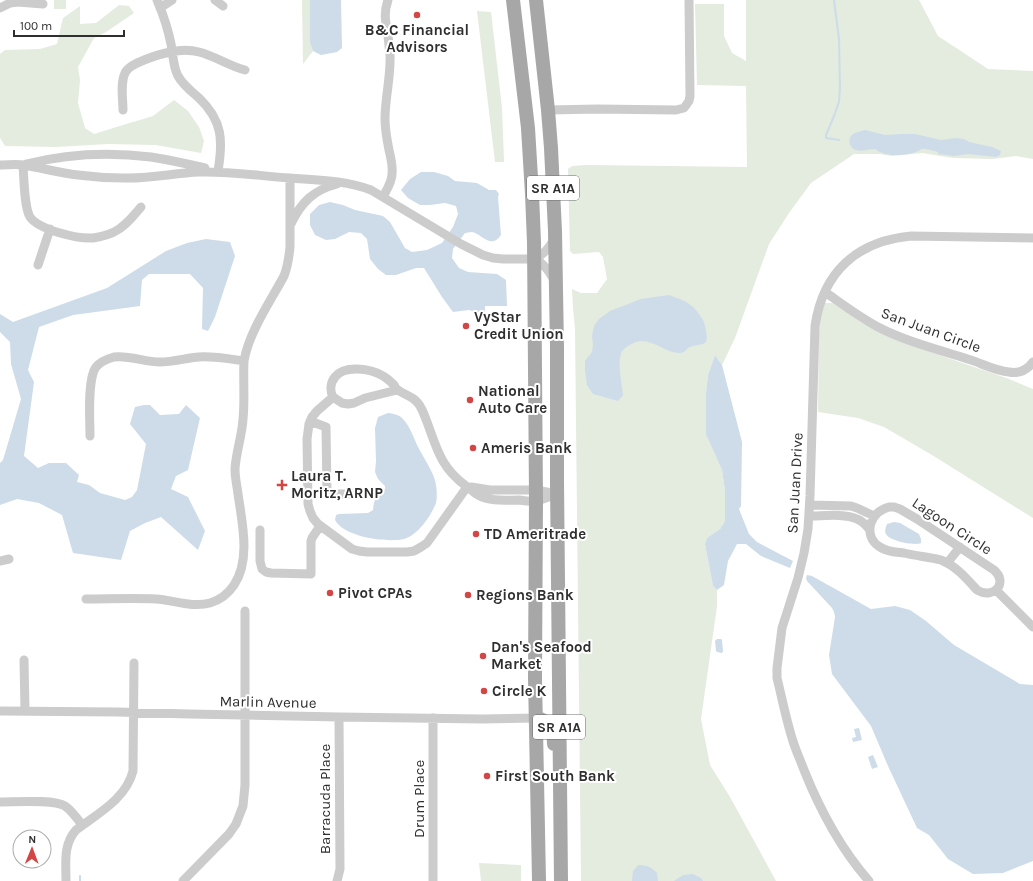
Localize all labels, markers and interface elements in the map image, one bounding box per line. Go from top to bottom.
marker: B&C Financial Advisors [412,10,422,20]
scale bar [14,12,124,38]
text: 100 m [20,19,52,33]
place label: B&C Financial Advisors [365,21,469,56]
road number: SR A1A [527,176,579,200]
street label: San Juan Circle [879,304,983,356]
place label: VyStar Credit Union [474,308,564,343]
marker: VyStar Credit Union [461,321,471,331]
place label: National Auto Care [478,382,547,417]
marker: National Auto Care [465,395,475,405]
street label: San Juan Drive [783,432,807,534]
place label: Ameris Bank [481,439,572,457]
marker: Ameris Bank [468,443,478,453]
place label: Laura T. Moritz, ARNP [291,467,383,502]
marker: Laura T. Moritz, ARNP [276,479,288,491]
street label: Lagoon Circle [909,494,995,558]
place label: TD Ameritrade [484,525,586,543]
marker: TD Ameritrade [471,529,481,539]
place label: Pivot CPAs [338,584,413,602]
place label: Regions Bank [476,586,574,604]
marker: Pivot CPAs [325,588,335,598]
marker: Regions Bank [463,590,473,600]
place label: Dan's Seafood Market [491,638,592,673]
marker: Dan's Seafood Market [478,651,488,661]
place label: Circle K [492,682,547,700]
marker: Circle K [479,686,489,696]
street label: Marlin Avenue [219,692,317,712]
road number: SR A1A [533,715,585,739]
street label: Barracuda Place [316,744,334,854]
street label: Drum Place [410,760,428,838]
place label: First South Bank [495,767,615,785]
marker: First South Bank [482,771,492,781]
north arrow [12,829,52,869]
text: N [28,833,36,846]

